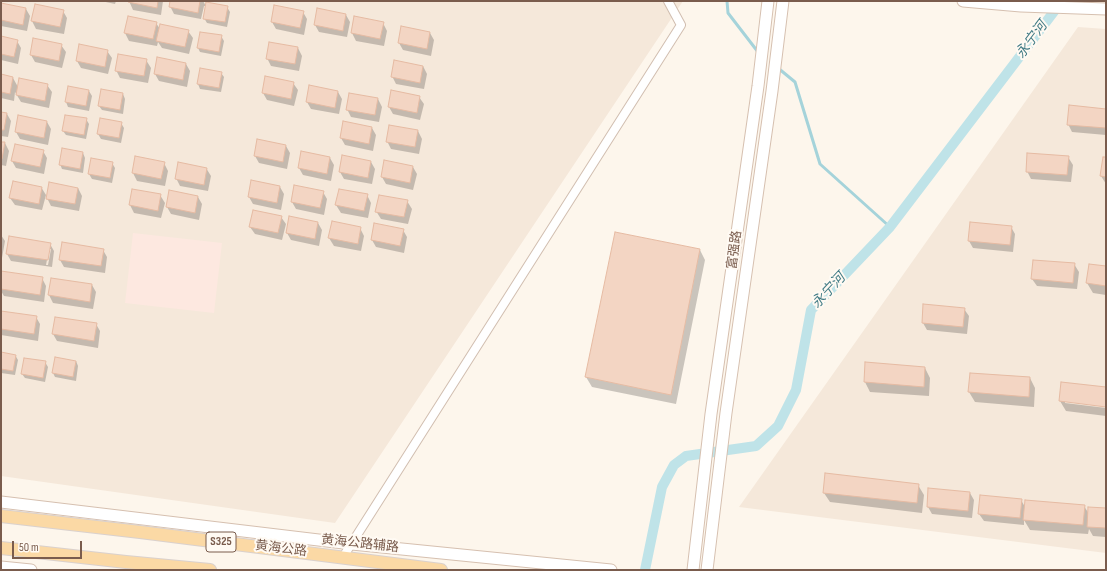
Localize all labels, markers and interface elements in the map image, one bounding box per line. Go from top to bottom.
water label: 永宁河 [1013,18,1051,62]
street label: 富强路 [725,230,745,270]
water label: 永宁河 [809,270,849,312]
road number: S325 [206,532,236,552]
street label: 黄海公路辅路 [320,532,400,556]
scale bar [14,533,84,559]
street label: 黄海公路 [254,538,308,560]
text: 50 m [19,540,39,555]

